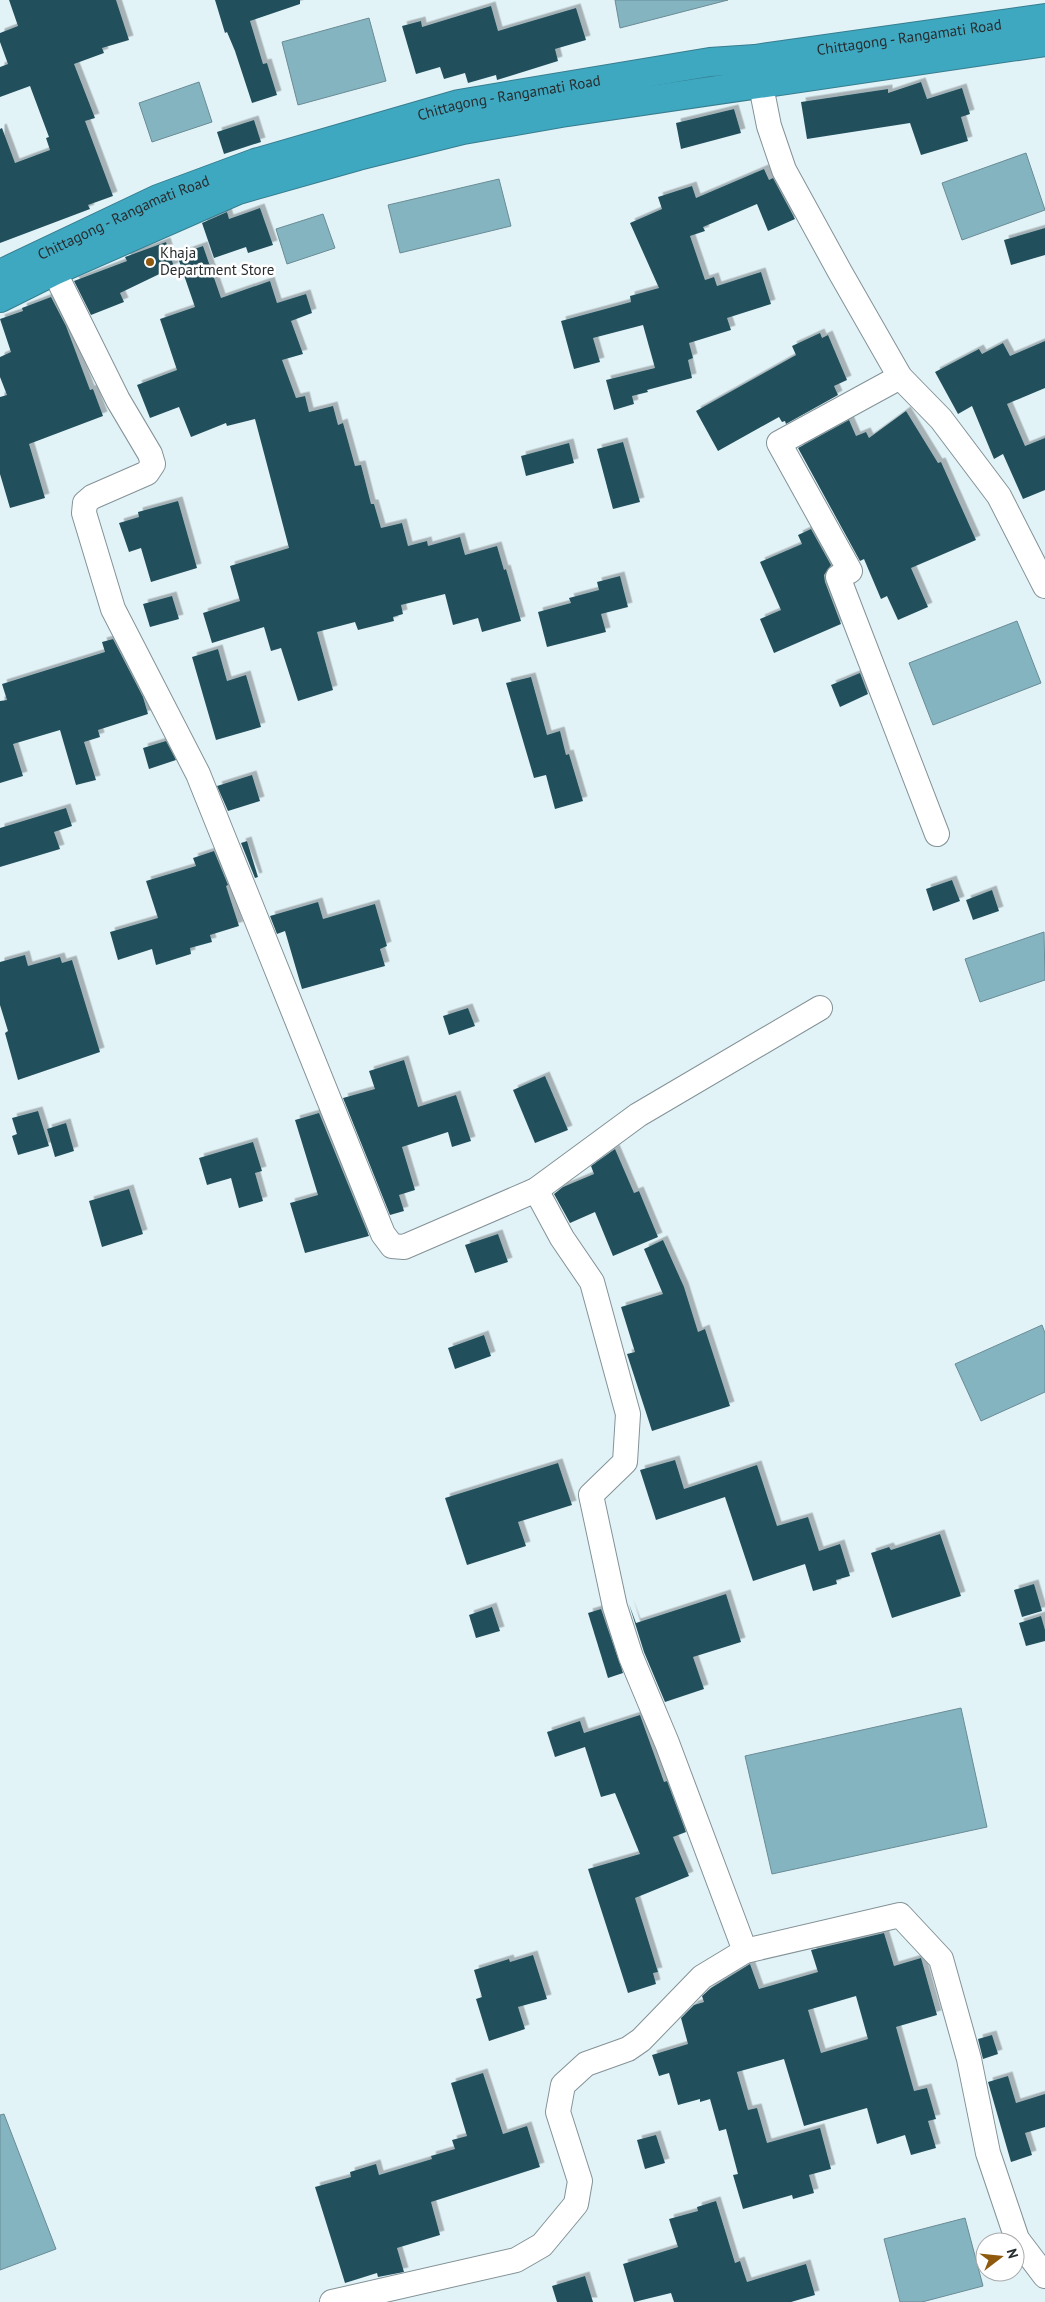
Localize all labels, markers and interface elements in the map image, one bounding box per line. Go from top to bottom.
street label: Chittagong - Rangamati Road [815,14,1003,59]
street label: Chittagong - Rangamati Road [415,70,602,125]
street label: Chittagong - Rangamati Road [34,171,212,264]
place label: Khaja Department Store [160,243,274,279]
marker: Khaja Department Store [144,256,156,268]
north arrow [975,2232,1025,2282]
text: N [1003,2247,1022,2260]

